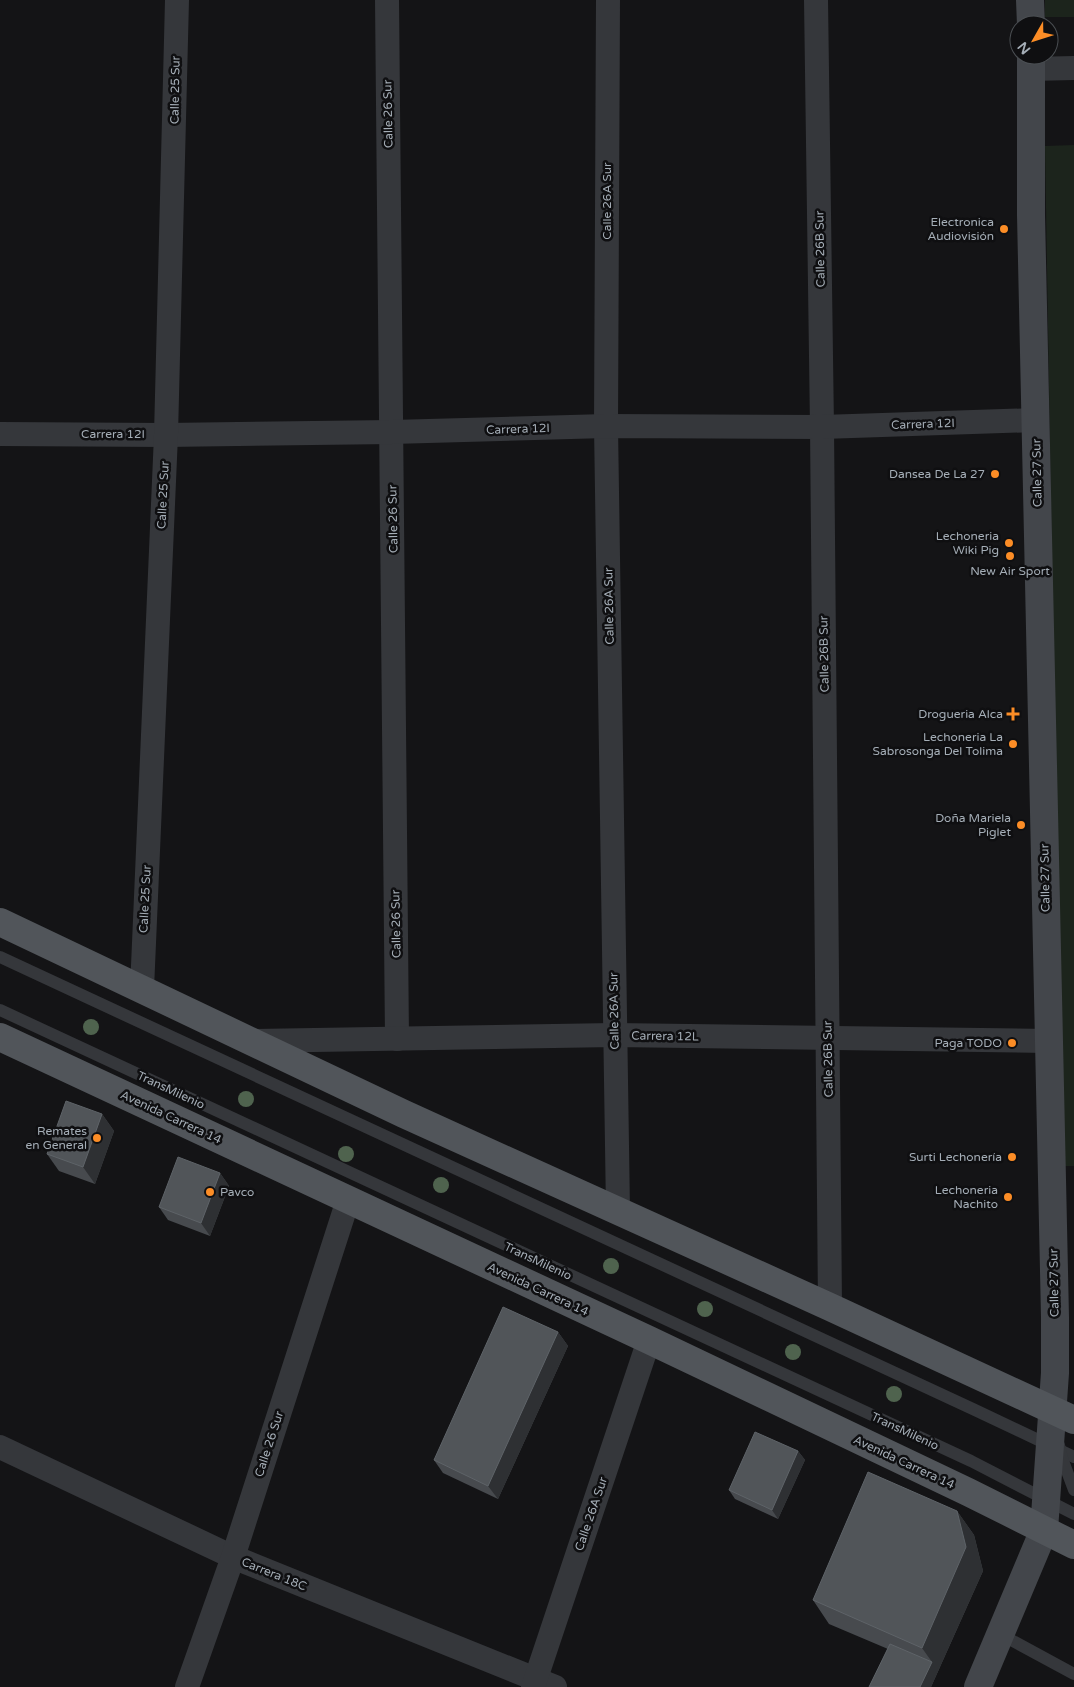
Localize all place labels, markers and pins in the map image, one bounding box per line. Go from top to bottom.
place label: Electronica Audiovisión [927,215,994,243]
marker: Electronica Audiovisión [998,223,1010,235]
place label: Dansea De La 27 [889,467,985,481]
marker: Dansea De La 27 [989,468,1001,480]
place label: Lechoneria Wiki Pig [936,529,999,557]
marker: Lechoneria Wiki Pig [1003,537,1015,549]
marker: New Air Sport [1004,550,1016,562]
place label: New Air Sport [970,564,1050,578]
place label: Drogueria Alca [918,707,1003,721]
marker: Drogueria Alca [1007,708,1019,720]
place label: Lechoneria La Sabrosonga Del Tolima [873,730,1003,758]
marker: Lechoneria La Sabrosonga Del Tolima [1007,738,1019,750]
place label: Doña Mariela Piglet [935,811,1011,839]
marker: Doña Mariela Piglet [1015,819,1027,831]
place label: Paga TODO [935,1036,1002,1050]
marker: Paga TODO [1006,1037,1018,1049]
place label: Remates en General [25,1124,87,1152]
marker: Remates en General [91,1132,103,1144]
place label: Surti Lechonería [909,1150,1002,1164]
marker: Surti Lechonería [1006,1151,1018,1163]
place label: Lechoneria Nachito [935,1183,998,1211]
place label: Pavco [220,1185,254,1199]
marker: Pavco [204,1186,216,1198]
marker: Lechoneria Nachito [1002,1191,1014,1203]

